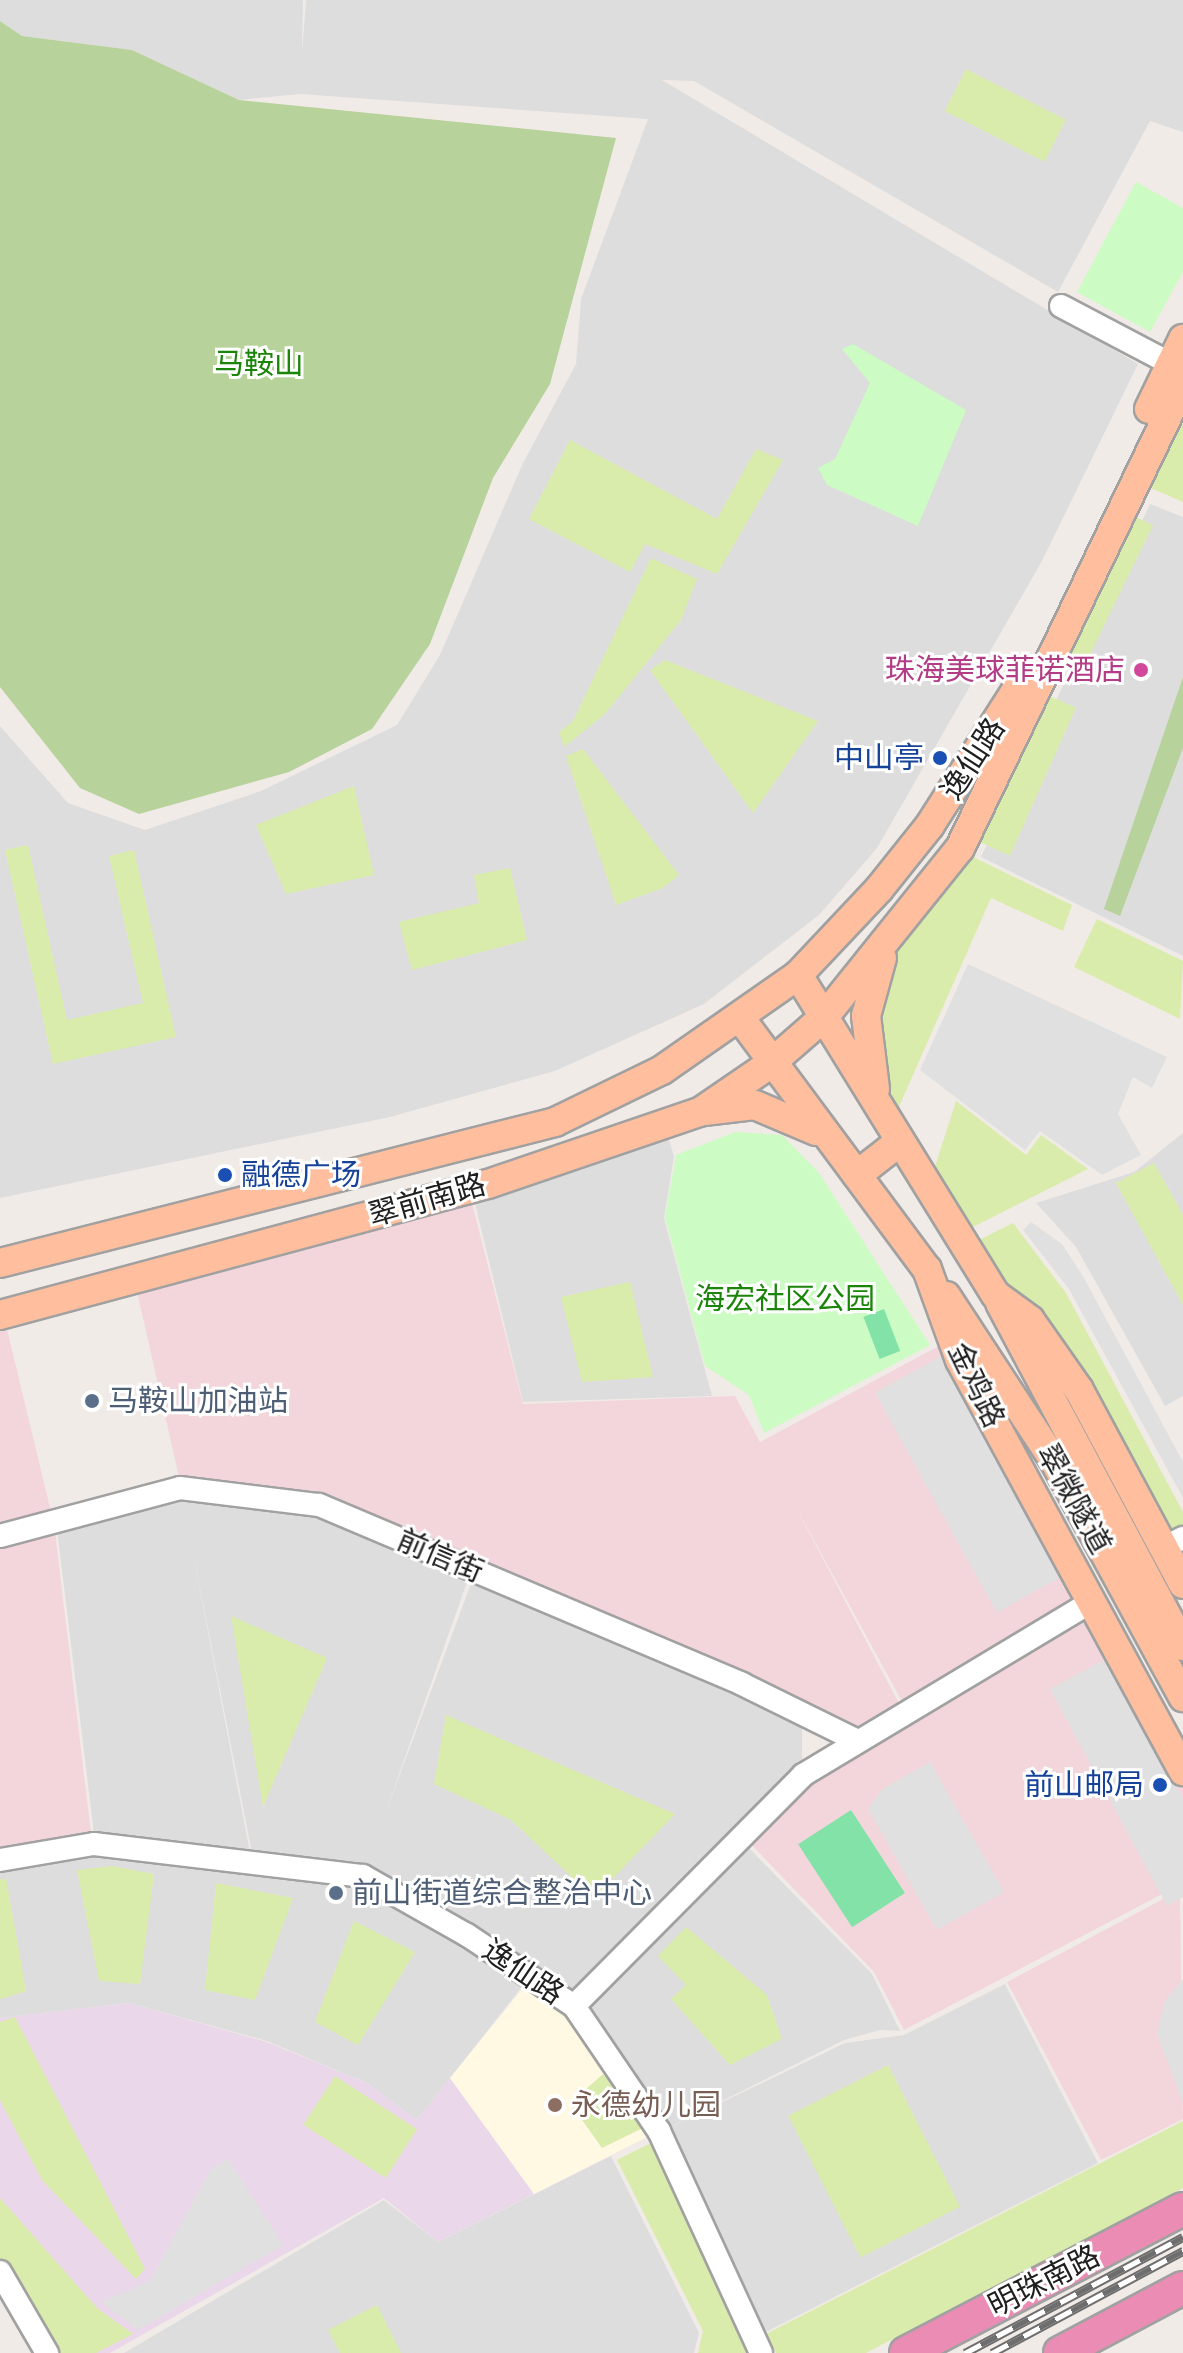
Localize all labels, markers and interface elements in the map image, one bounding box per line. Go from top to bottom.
park label: 马鞍山 [214,346,304,382]
place label: 珠海美球菲诺酒店 [885,652,1125,688]
marker: 珠海美球菲诺酒店 [1132,661,1150,679]
street label: 逸仙路 [933,711,1013,807]
place label: 中山亭 [834,740,924,776]
marker: 中山亭 [931,749,949,767]
place label: 融德广场 [241,1157,361,1193]
marker: 融德广场 [216,1166,234,1184]
street label: 翠前南路 [364,1166,490,1234]
park label: 海宏社区公园 [695,1281,875,1317]
street label: 金鸡路 [940,1337,1012,1433]
place label: 马鞍山加油站 [108,1383,288,1419]
marker: 马鞍山加油站 [83,1392,101,1410]
street label: 翠微隧道 [1029,1438,1119,1560]
street label: 前信街 [392,1522,488,1590]
place label: 前山邮局 [1024,1767,1144,1803]
marker: 前山邮局 [1151,1776,1169,1794]
place label: 前山街道综合整治中心 [352,1875,652,1911]
marker: 前山街道综合整治中心 [327,1884,345,1902]
street label: 逸仙路 [476,1932,570,2012]
place label: 永德幼儿园 [571,2087,721,2123]
marker: 永德幼儿园 [546,2096,564,2114]
street label: 明珠南路 [982,2238,1106,2324]

